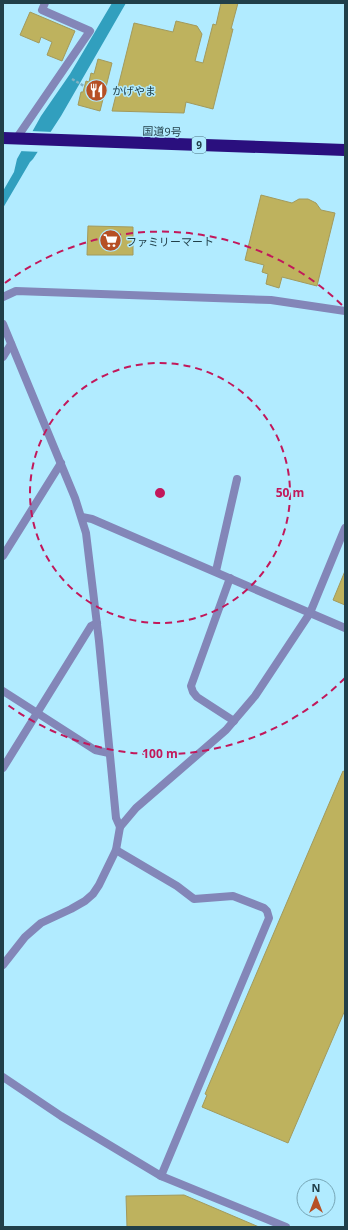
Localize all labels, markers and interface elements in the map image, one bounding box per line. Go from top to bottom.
restaurant icon: かげやま [83,77,109,103]
place label: かげやま [112,83,156,98]
street label: 国道9号 [142,123,182,139]
road number: 9 [192,137,206,153]
supermarket icon: ファミリーマート [97,228,123,254]
place label: ファミリーマート [126,234,214,249]
text: 50 m [276,484,304,501]
centre of rings [153,486,167,500]
text: 100 m [142,745,178,762]
north arrow [296,1178,336,1218]
text: N [312,1180,320,1195]

